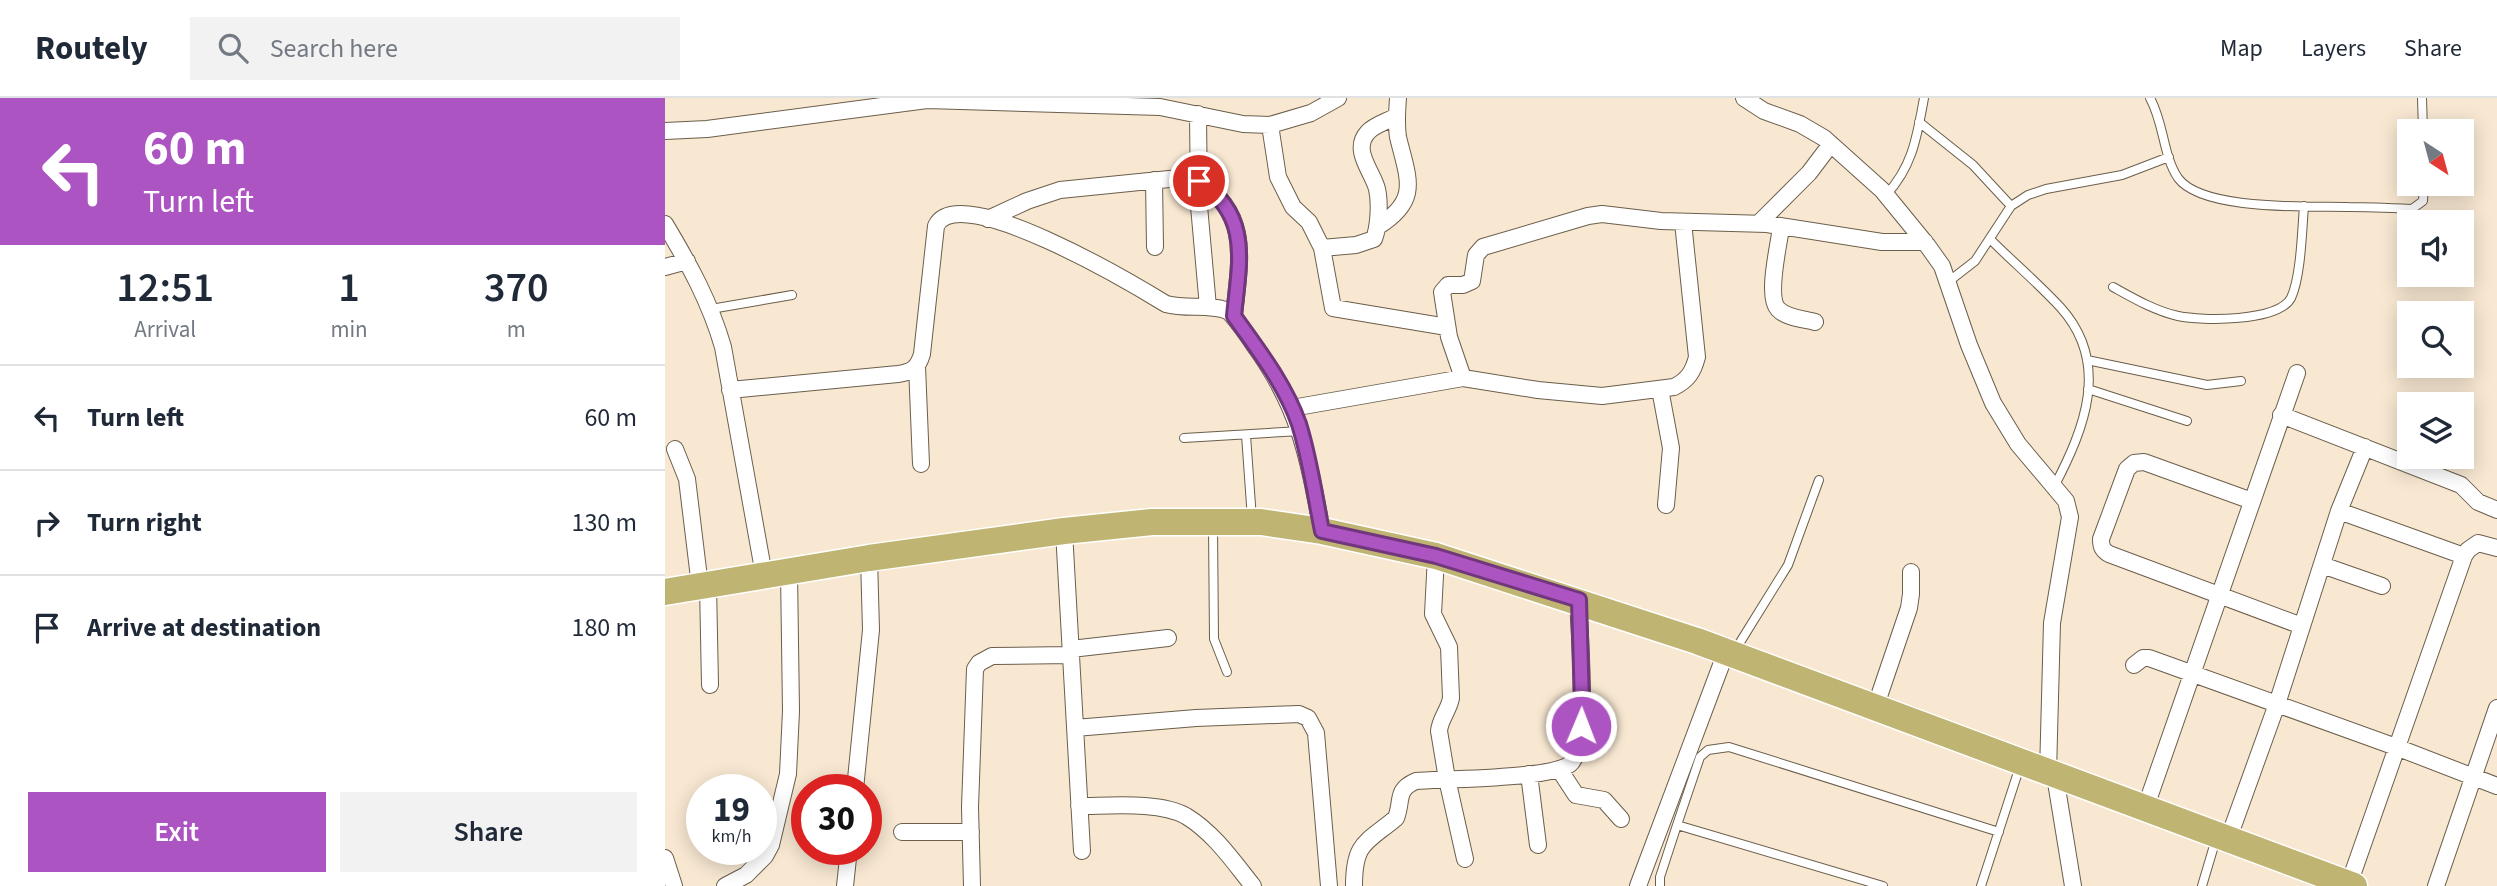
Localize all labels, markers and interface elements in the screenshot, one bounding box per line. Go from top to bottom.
search box [190,17,680,80]
text: Routely [35,25,148,72]
icon: search [214,29,252,67]
text: Search here [270,30,398,67]
text: Map [2220,31,2263,66]
text: Layers [2301,31,2366,66]
text: Share [2404,31,2462,66]
text: 60 m [143,114,247,184]
north arrow [2397,119,2475,196]
map controls [2397,119,2474,469]
icon: left [28,126,119,217]
pin [1169,151,1229,211]
icon: arrive [1180,162,1218,200]
text: Turn left [143,179,254,225]
button: sound [2397,210,2474,287]
text: 12:51 [116,258,214,318]
text: 1 [338,258,360,318]
text: 370 [484,258,549,318]
button: search [2397,301,2474,378]
text: Arrival [134,313,196,346]
text: min [330,313,368,346]
text: m [507,313,526,346]
button: layers [2397,392,2474,469]
icon: left [28,399,66,437]
text: Turn left [87,399,184,436]
text: 60 m [584,399,637,436]
icon: right [28,504,66,542]
text: Turn right [87,504,202,541]
text: 130 m [571,504,637,541]
icon: arrive [28,609,66,647]
text: Arrive at destination [87,609,321,646]
text: 180 m [571,609,637,646]
position arrow [1544,689,1618,763]
speed limit sign: 30 [791,774,882,865]
text: 19 [713,785,750,835]
button: Exit [28,792,326,872]
button: Share [340,792,637,872]
text: km/h [712,824,751,849]

